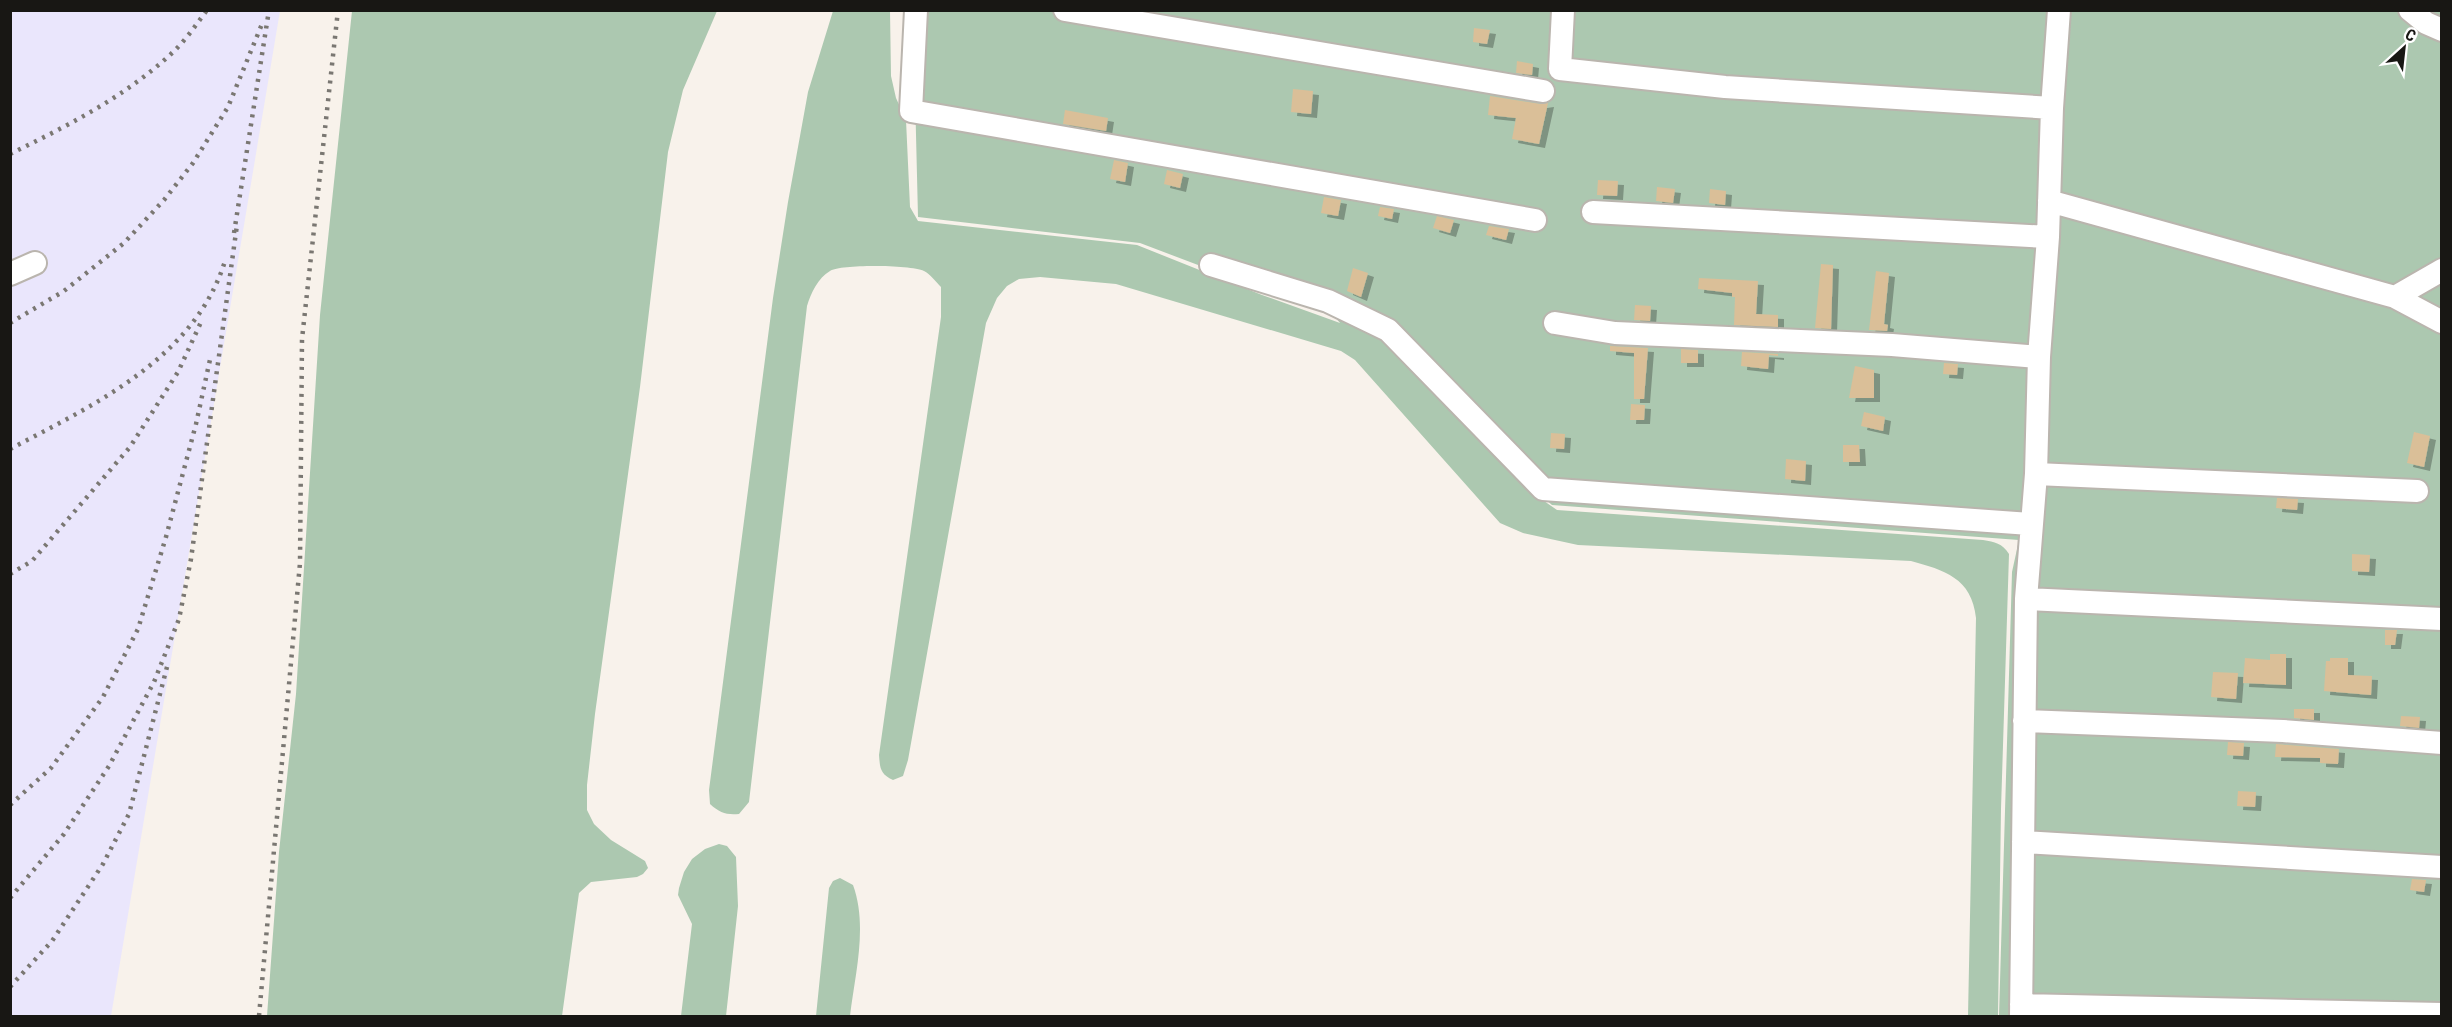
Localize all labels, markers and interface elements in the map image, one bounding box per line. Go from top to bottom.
north arrow [2374,18,2434,78]
text: С [2402,25,2419,46]

